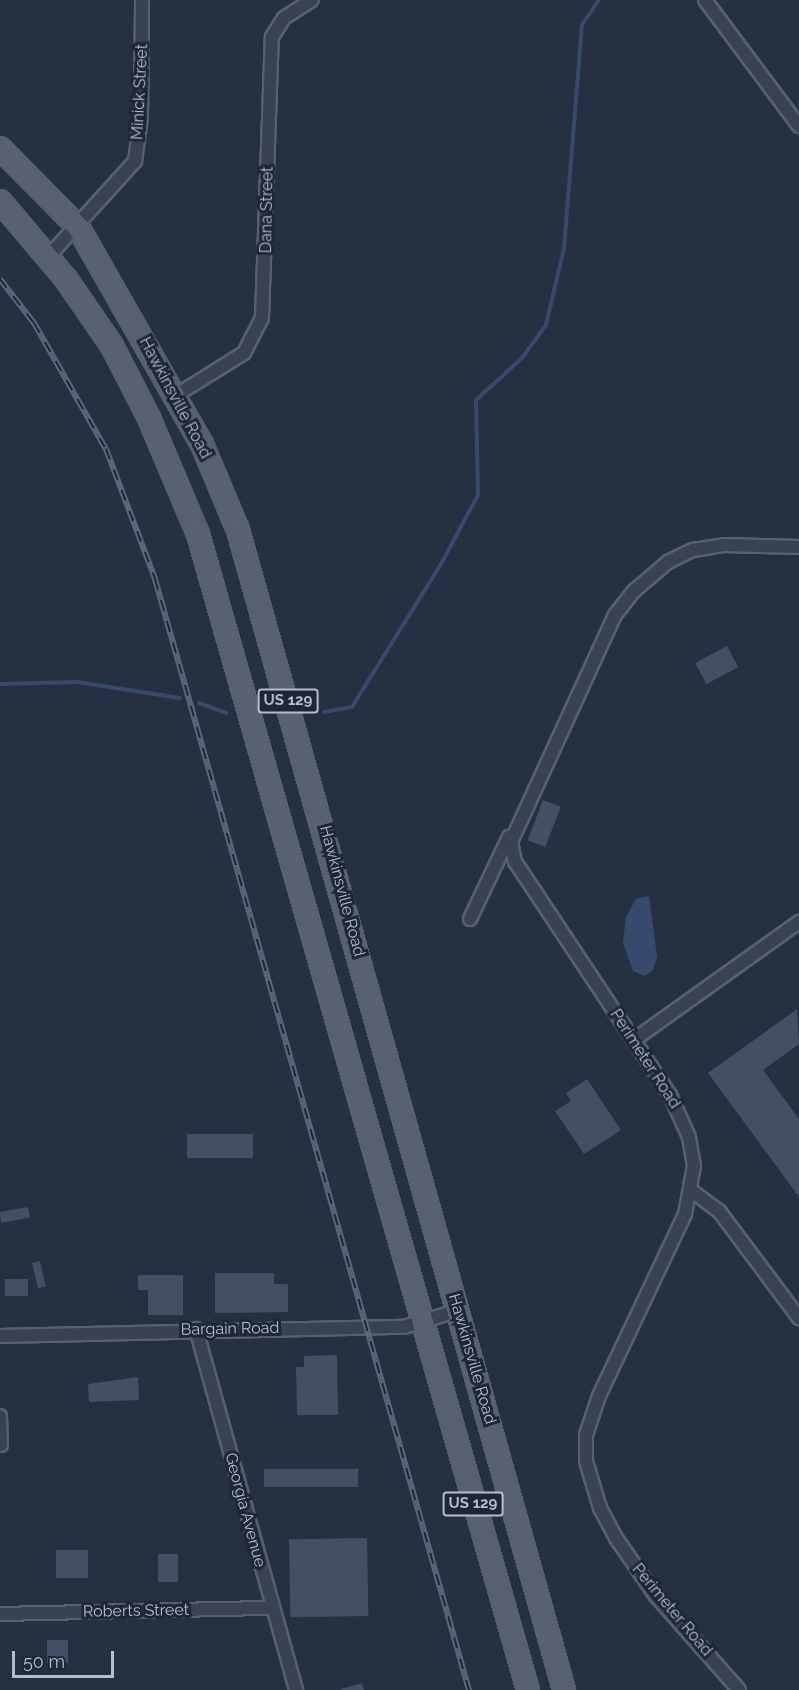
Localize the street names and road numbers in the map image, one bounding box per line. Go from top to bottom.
street label: Minick Street [128,44,152,140]
street label: Dana Street [257,167,277,253]
street label: Hawkinsville Road [135,334,215,462]
road number: US 129 [256,689,320,713]
street label: Hawkinsville Road [315,823,369,959]
street label: Perimeter Road [606,1006,684,1112]
street label: Hawkinsville Road [444,1292,500,1426]
street label: Bargain Road [181,1319,279,1339]
street label: Georgia Avenue [220,1450,270,1570]
road number: US 129 [442,1492,504,1516]
street label: Perimeter Road [628,1560,716,1660]
street label: Roberts Street [83,1600,189,1622]

